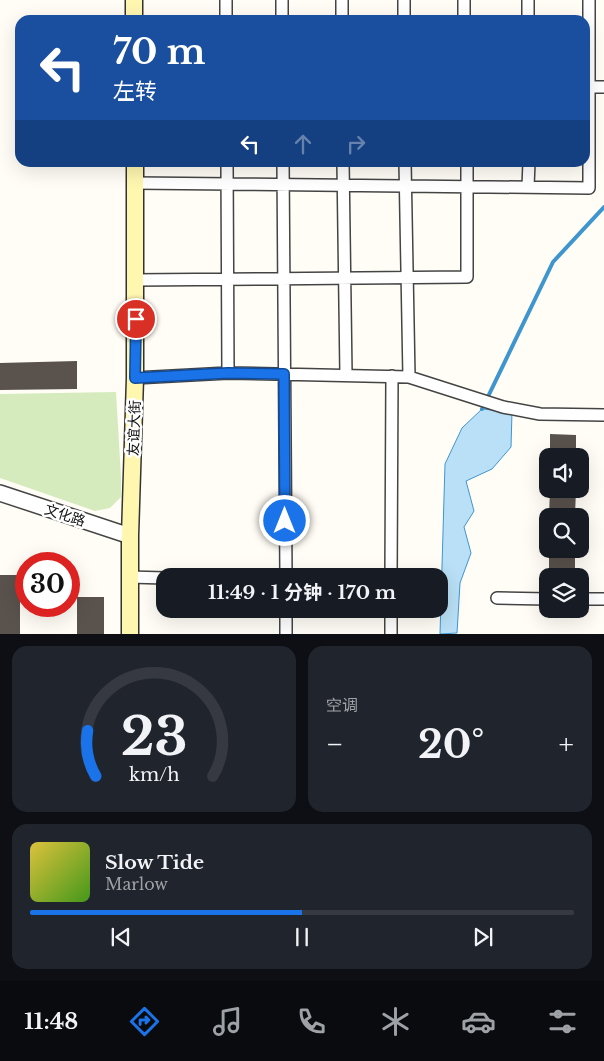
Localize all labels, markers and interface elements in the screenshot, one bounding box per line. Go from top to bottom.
text: 70 m [113,30,206,73]
icon: left [30,35,95,100]
text: 左转 [113,78,157,105]
icon: left [236,130,264,158]
icon: ahead [289,130,317,158]
icon: right [342,130,370,158]
pin [115,298,157,340]
icon: arrive [122,305,150,333]
street label: 友谊大街 [124,400,144,456]
map controls [539,448,589,618]
button: sound [539,448,589,498]
position arrow [258,494,310,546]
street label: 文化路 [42,500,88,530]
button: search [539,508,589,558]
speed limit sign: 30 [15,552,80,617]
button: layers [539,568,589,618]
text: 11:49 · 1 分钟 · 170 m [208,581,396,604]
text: 空调 [326,695,358,715]
text: 23 [121,705,187,769]
text: 20° [418,721,484,768]
text: − [326,727,344,762]
text: + [559,727,574,762]
text: km/h [129,764,179,786]
text: Slow Tide [105,851,204,874]
text: Marlow [105,874,168,894]
icon: previous [107,923,135,951]
icon: pause [288,923,316,951]
icon: next [469,923,497,951]
icon: directions [127,1004,162,1039]
icon: music [210,1004,245,1039]
icon: phone [294,1004,329,1039]
icon: climate [378,1004,413,1039]
icon: car [461,1004,496,1039]
icon: filters [545,1004,580,1039]
text: 11:48 [24,1008,78,1035]

